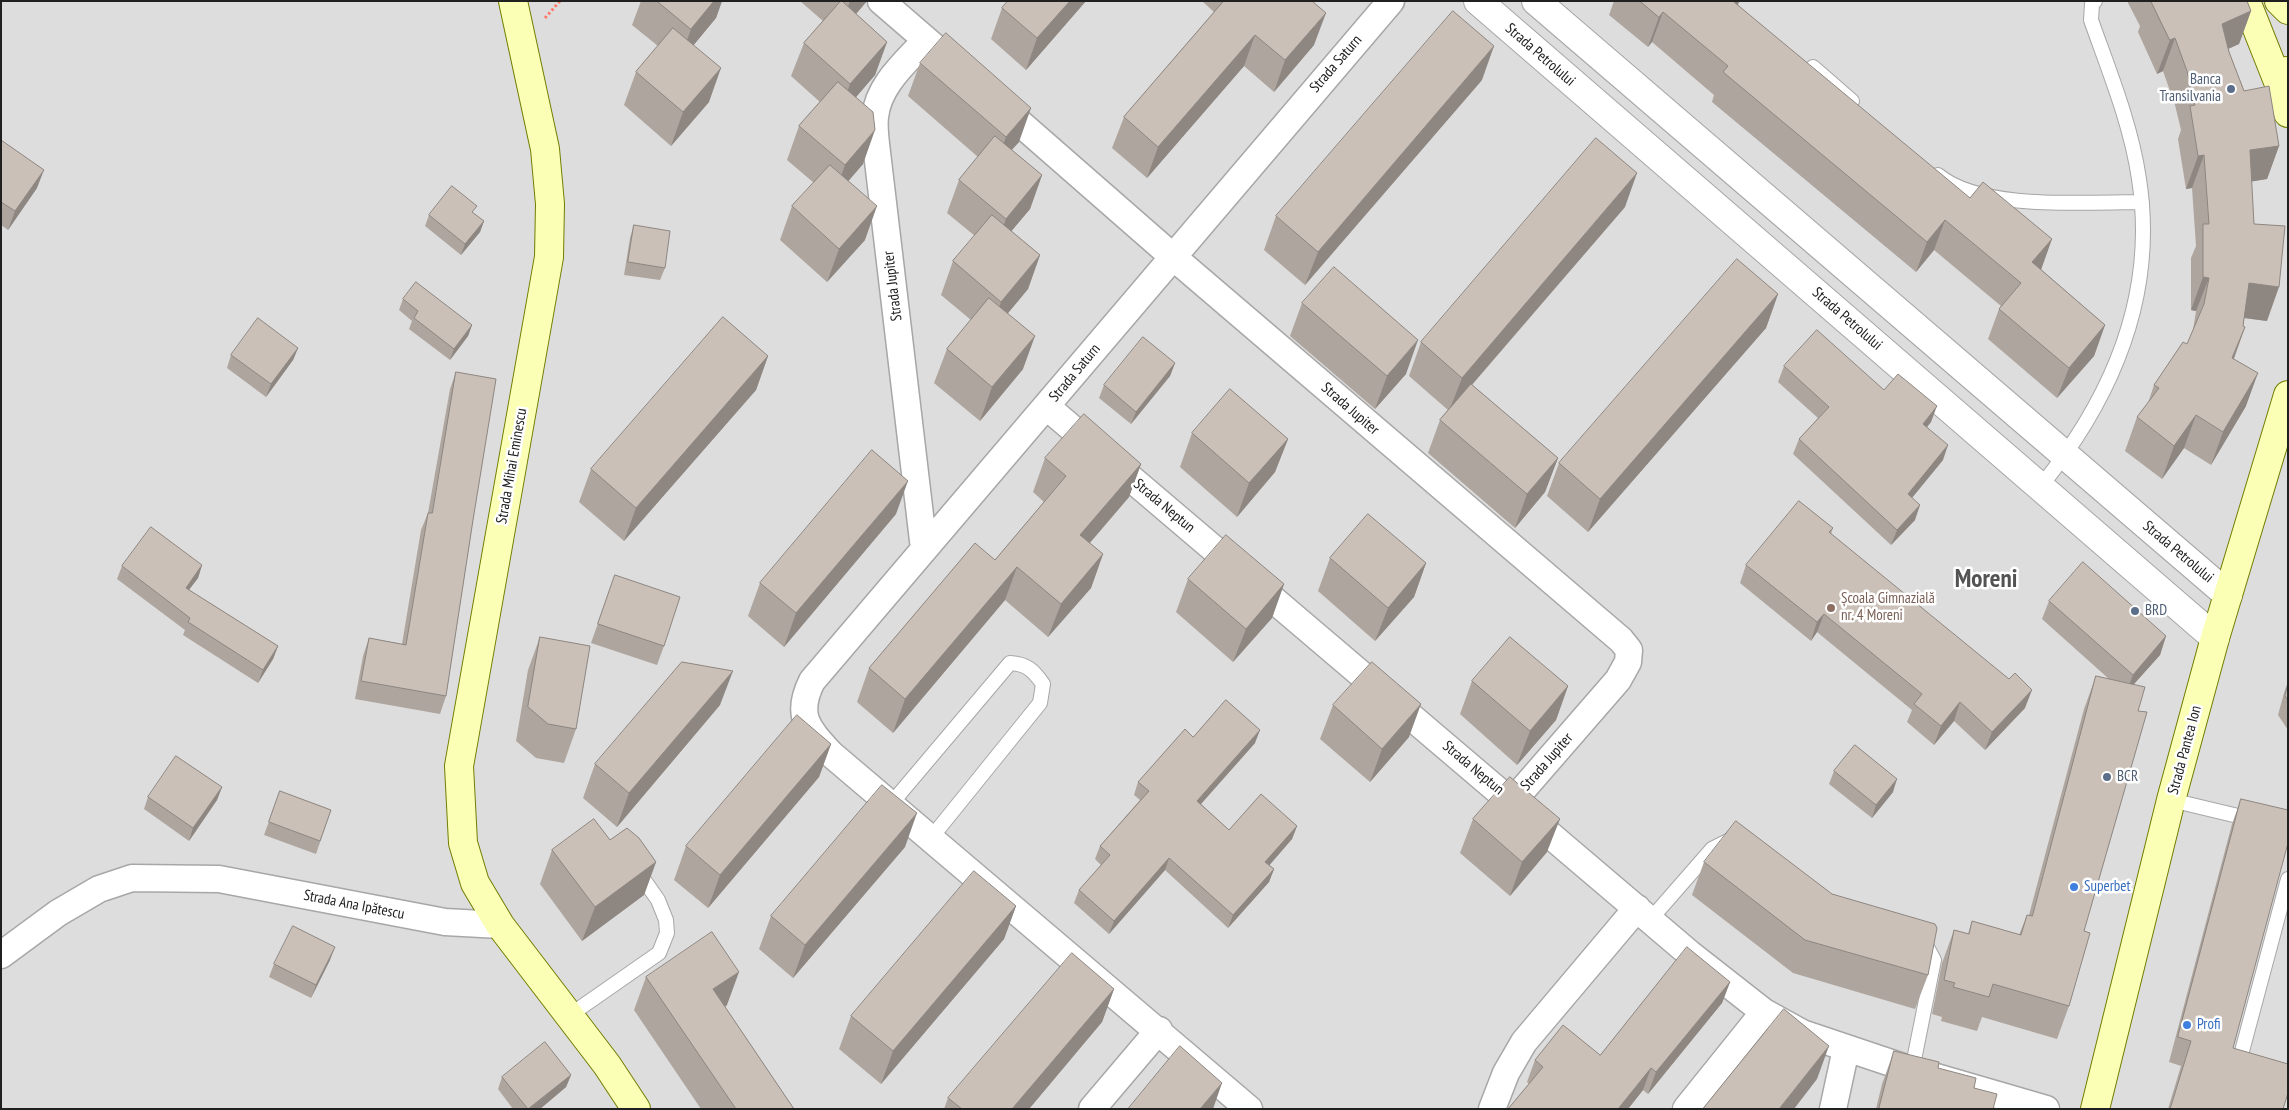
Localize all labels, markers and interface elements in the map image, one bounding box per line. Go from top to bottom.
street label: Strada Petrolului [1501,20,1579,90]
street label: Strada Saturn [1306,32,1366,96]
place label: Banca Transilvania [2159,71,2221,106]
marker: Banca Transilvania [2225,83,2237,95]
street label: Strada Jupiter [880,250,906,322]
street label: Strada Petrolului [1808,284,1886,354]
street label: Strada Saturn [1046,340,1104,406]
street label: Strada Jupiter [1317,379,1383,439]
street label: Strada Mihai Eminescu [493,407,531,525]
street label: Strada Neptun [1130,475,1198,537]
street label: Strada Petrolului [2139,517,2217,587]
district label: Moreni [1955,565,2017,595]
place label: Școala Gimnazială nr. 4 Moreni [1841,590,1935,625]
marker: Școala Gimnazială nr. 4 Moreni [1825,602,1837,614]
place label: BRD [2145,602,2167,620]
marker: BRD [2129,605,2141,617]
street label: Strada Pantea Ion [2165,704,2205,796]
street label: Strada Jupiter [1517,729,1577,795]
street label: Strada Neptun [1439,737,1507,799]
place label: BCR [2117,768,2138,786]
marker: BCR [2101,771,2113,783]
place label: Superbet [2084,878,2131,896]
marker: Superbet [2068,881,2080,893]
street label: Strada Ana Ipătescu [302,886,406,924]
place label: Profi [2197,1016,2221,1034]
marker: Profi [2181,1019,2193,1031]

